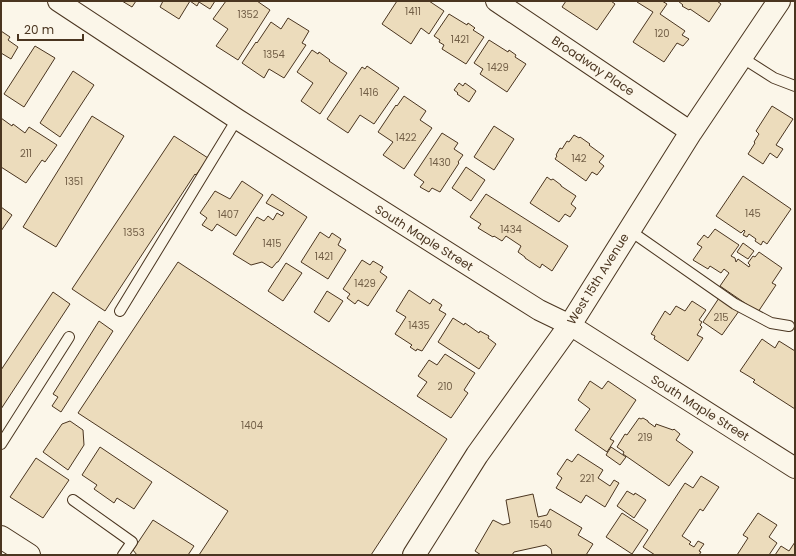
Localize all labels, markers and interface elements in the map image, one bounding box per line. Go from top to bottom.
house number: 1411 [405,4,421,19]
house number: 1352 [237,7,259,22]
scale bar [18,16,83,42]
text: 20 m [24,21,54,38]
house number: 120 [654,26,670,41]
house number: 1421 [451,32,469,47]
street label: Broadway Place [549,32,638,100]
house number: 1354 [263,47,285,62]
house number: 1429 [487,60,509,75]
house number: 1416 [359,85,379,100]
house number: 1422 [396,130,417,145]
house number: 211 [20,146,32,161]
house number: 142 [571,151,587,166]
house number: 1430 [429,155,451,170]
house number: 1351 [65,174,83,189]
street label: South Maple Street [372,200,477,275]
house number: 145 [745,206,761,221]
house number: 1407 [217,207,239,222]
house number: 1434 [500,222,522,237]
house number: 1353 [123,225,145,240]
street label: West 15th Avenue [563,230,633,328]
house number: 1415 [263,236,281,251]
house number: 1421 [315,249,333,264]
house number: 1429 [354,276,376,291]
house number: 215 [713,310,729,325]
house number: 1435 [408,318,430,333]
street label: South Maple Street [648,370,753,445]
house number: 210 [437,379,453,394]
house number: 1404 [241,418,263,433]
house number: 219 [637,430,653,445]
house number: 221 [580,471,594,486]
house number: 1540 [530,517,552,532]

